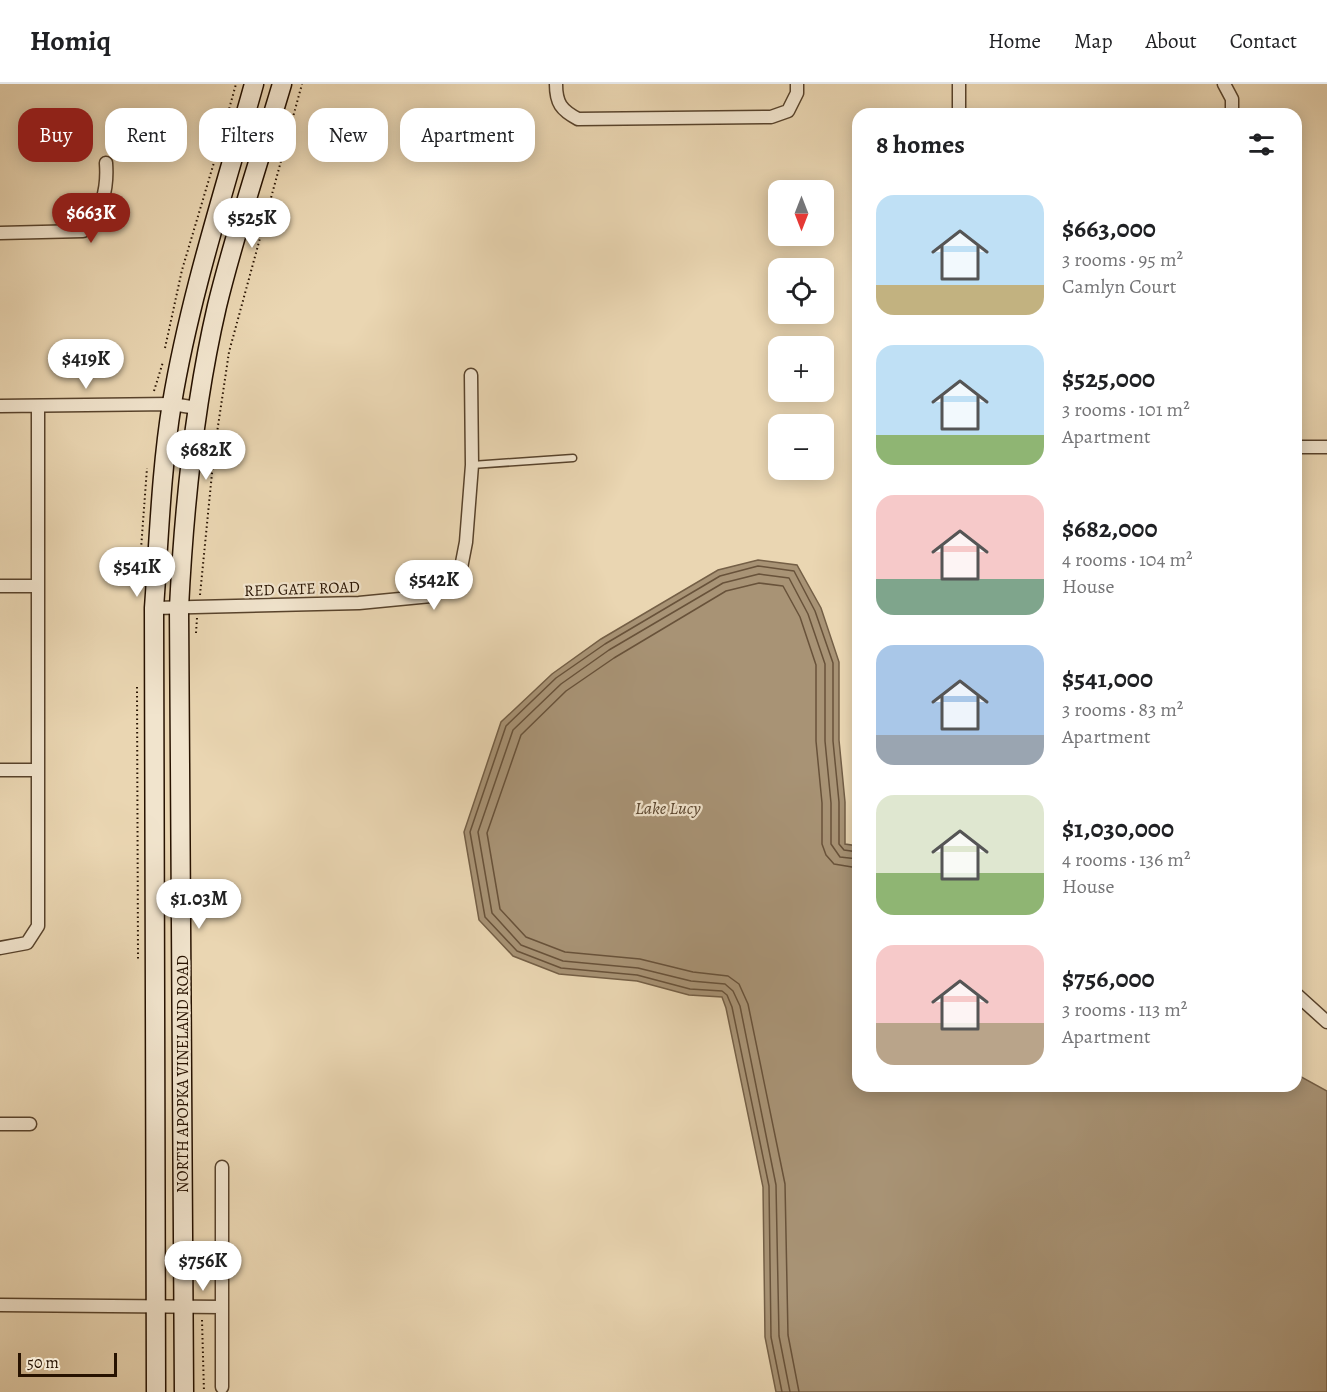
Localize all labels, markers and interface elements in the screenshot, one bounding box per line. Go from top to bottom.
text: Homiq [30,22,111,60]
text: Home [988,27,1041,55]
text: Map [1074,27,1112,55]
text: About [1145,27,1197,55]
text: Contact [1230,27,1297,55]
chip: Buy [18,108,93,162]
chip: Rent [105,108,187,162]
chip: Filters [199,108,296,162]
chip: New [308,108,388,162]
chip: Apartment [400,108,535,162]
text: 8 homes [876,127,965,162]
icon: filters [1245,128,1278,161]
north arrow [768,180,834,246]
map controls [768,180,834,480]
pin: $663K [49,193,133,244]
pin: $525K [210,198,294,249]
text: $663K [66,199,116,226]
text: $525K [227,204,277,231]
text: $663,000 [1062,211,1156,246]
icon: home [924,219,996,291]
text: 3 rooms · 95 m² [1062,246,1183,273]
button: locate [768,258,834,324]
text: Camlyn Court [1062,273,1176,300]
button: + [768,336,834,402]
pin: $419K [44,339,128,390]
text: $419K [62,345,110,372]
text: $525,000 [1062,361,1155,396]
icon: home [924,369,996,441]
text: 3 rooms · 101 m² [1062,396,1190,423]
button: − [768,414,834,480]
text: Apartment [1062,423,1151,450]
pin: $682K [164,430,248,481]
text: $682K [180,436,232,463]
text: $682,000 [1062,511,1158,546]
icon: home [924,519,996,591]
text: 4 rooms · 104 m² [1062,546,1193,573]
pin: $541K [95,547,179,598]
text: $541K [113,553,161,580]
pin: $542K [392,560,476,611]
text: $542K [409,566,459,593]
text: House [1062,573,1114,600]
street label: RED GATE ROAD [244,576,360,602]
text: $541,000 [1062,661,1153,696]
icon: home [924,669,996,741]
text: 3 rooms · 83 m² [1062,696,1183,723]
text: Apartment [1062,723,1151,750]
water label: Lake Lucy [635,796,701,820]
text: $1,030,000 [1062,811,1174,846]
icon: home [924,819,996,891]
text: 4 rooms · 136 m² [1062,846,1191,873]
text: House [1062,873,1114,900]
pin: $1.03M [150,879,248,930]
text: $1.03M [170,885,228,912]
street label: NORTH APOPKA VINELAND ROAD [172,955,194,1193]
text: $756,000 [1062,961,1155,996]
icon: home [924,969,996,1041]
text: 3 rooms · 113 m² [1062,996,1187,1023]
text: Apartment [1062,1023,1151,1050]
pin: $756K [161,1241,245,1292]
text: $756K [179,1247,227,1274]
scale bar [18,1350,117,1378]
text: 50 m [27,1352,59,1374]

